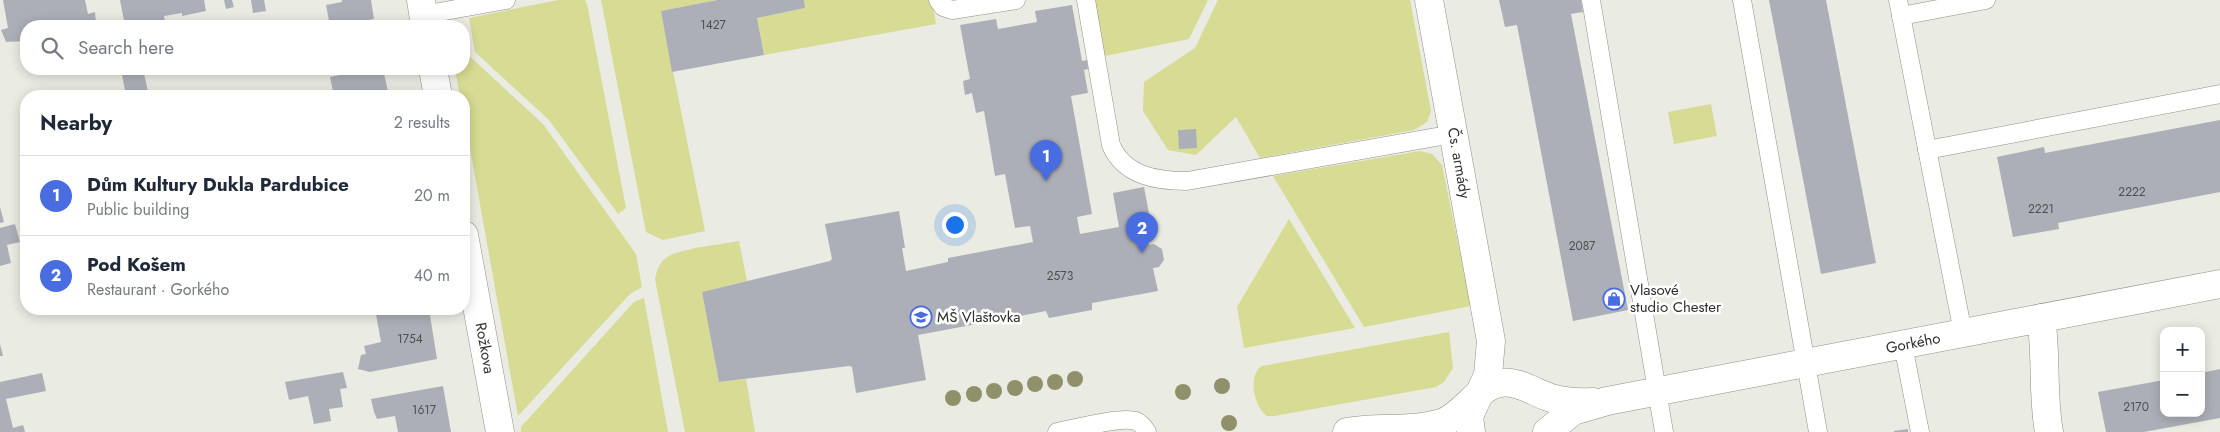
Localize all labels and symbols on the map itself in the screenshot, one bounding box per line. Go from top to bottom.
house number: 1427 [700,16,726,34]
street label: Čs. armády [1442,126,1476,201]
pin: 1 [1030,140,1062,181]
house number: 2222 [2118,183,2146,201]
house number: 2221 [2028,200,2054,218]
your location [942,212,968,238]
pin: 2 [1126,212,1158,253]
house number: 2087 [1569,237,1596,255]
house number: 2573 [1047,267,1074,285]
place label: Vlasové studio Chester [1630,279,1722,318]
shop icon: Vlasové studio Chester [1602,287,1626,311]
school or university icon: MŠ Vlaštovka [909,305,933,329]
place label: MŠ Vlaštovka [937,306,1020,328]
street label: Rožkova [470,321,500,375]
street label: Gorkého [1884,327,1942,359]
house number: 1754 [397,330,423,348]
house number: 2170 [2123,398,2149,416]
house number: 1617 [412,401,437,419]

